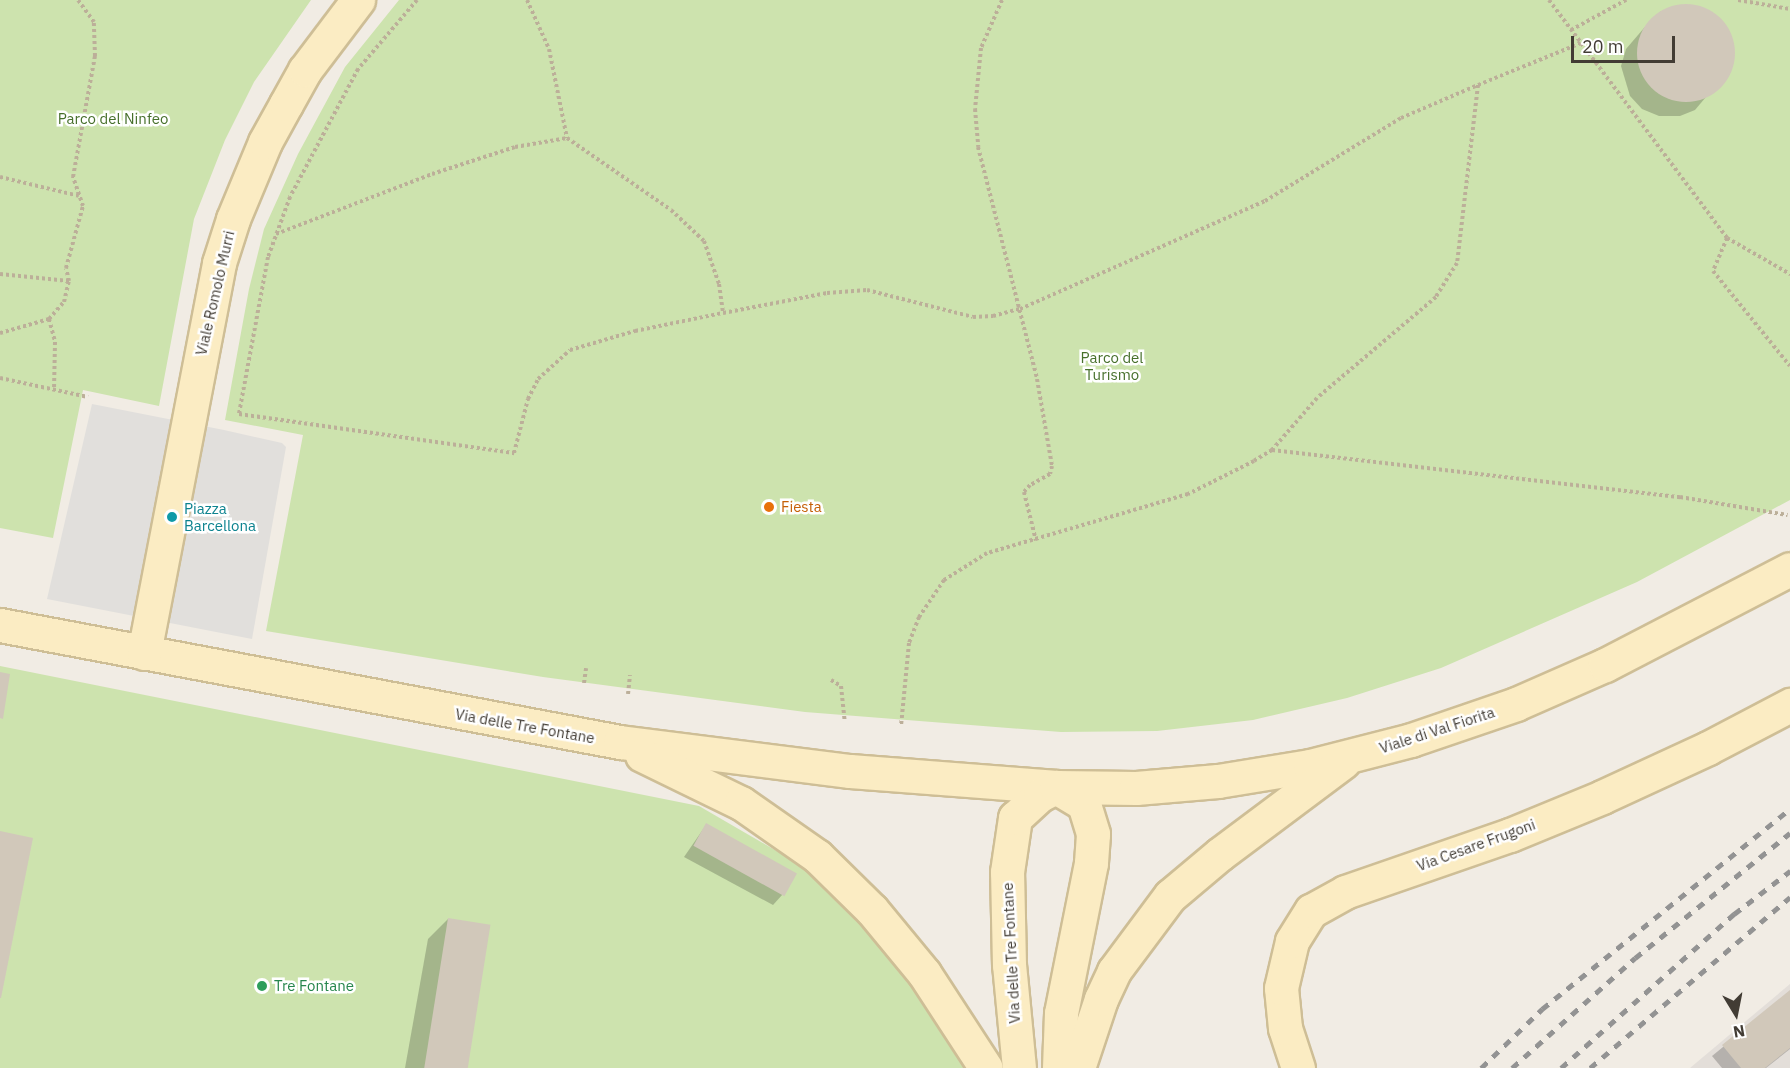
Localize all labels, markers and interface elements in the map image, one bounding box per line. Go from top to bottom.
scale bar [1574,24,1678,62]
text: 20 m [1582,35,1624,58]
park label: Parco del Ninfeo [58,110,168,128]
street label: Viale Romolo Murri [192,229,238,357]
park label: Parco del Turismo [1081,348,1143,383]
place label: Fiesta [781,498,822,516]
place label: Piazza Barcellona [184,499,256,534]
marker: Fiesta [762,500,776,514]
marker: Piazza Barcellona [165,510,179,524]
street label: Viale di Val Fiorita [1377,703,1497,757]
street label: Via delle Tre Fontane [454,705,596,747]
street label: Via Cesare Frugoni [1414,815,1538,875]
street label: Via delle Tre Fontane [998,882,1024,1024]
place label: Tre Fontane [274,977,354,995]
marker: Tre Fontane [255,979,269,993]
north arrow [1706,984,1766,1044]
text: N [1732,1021,1747,1043]

